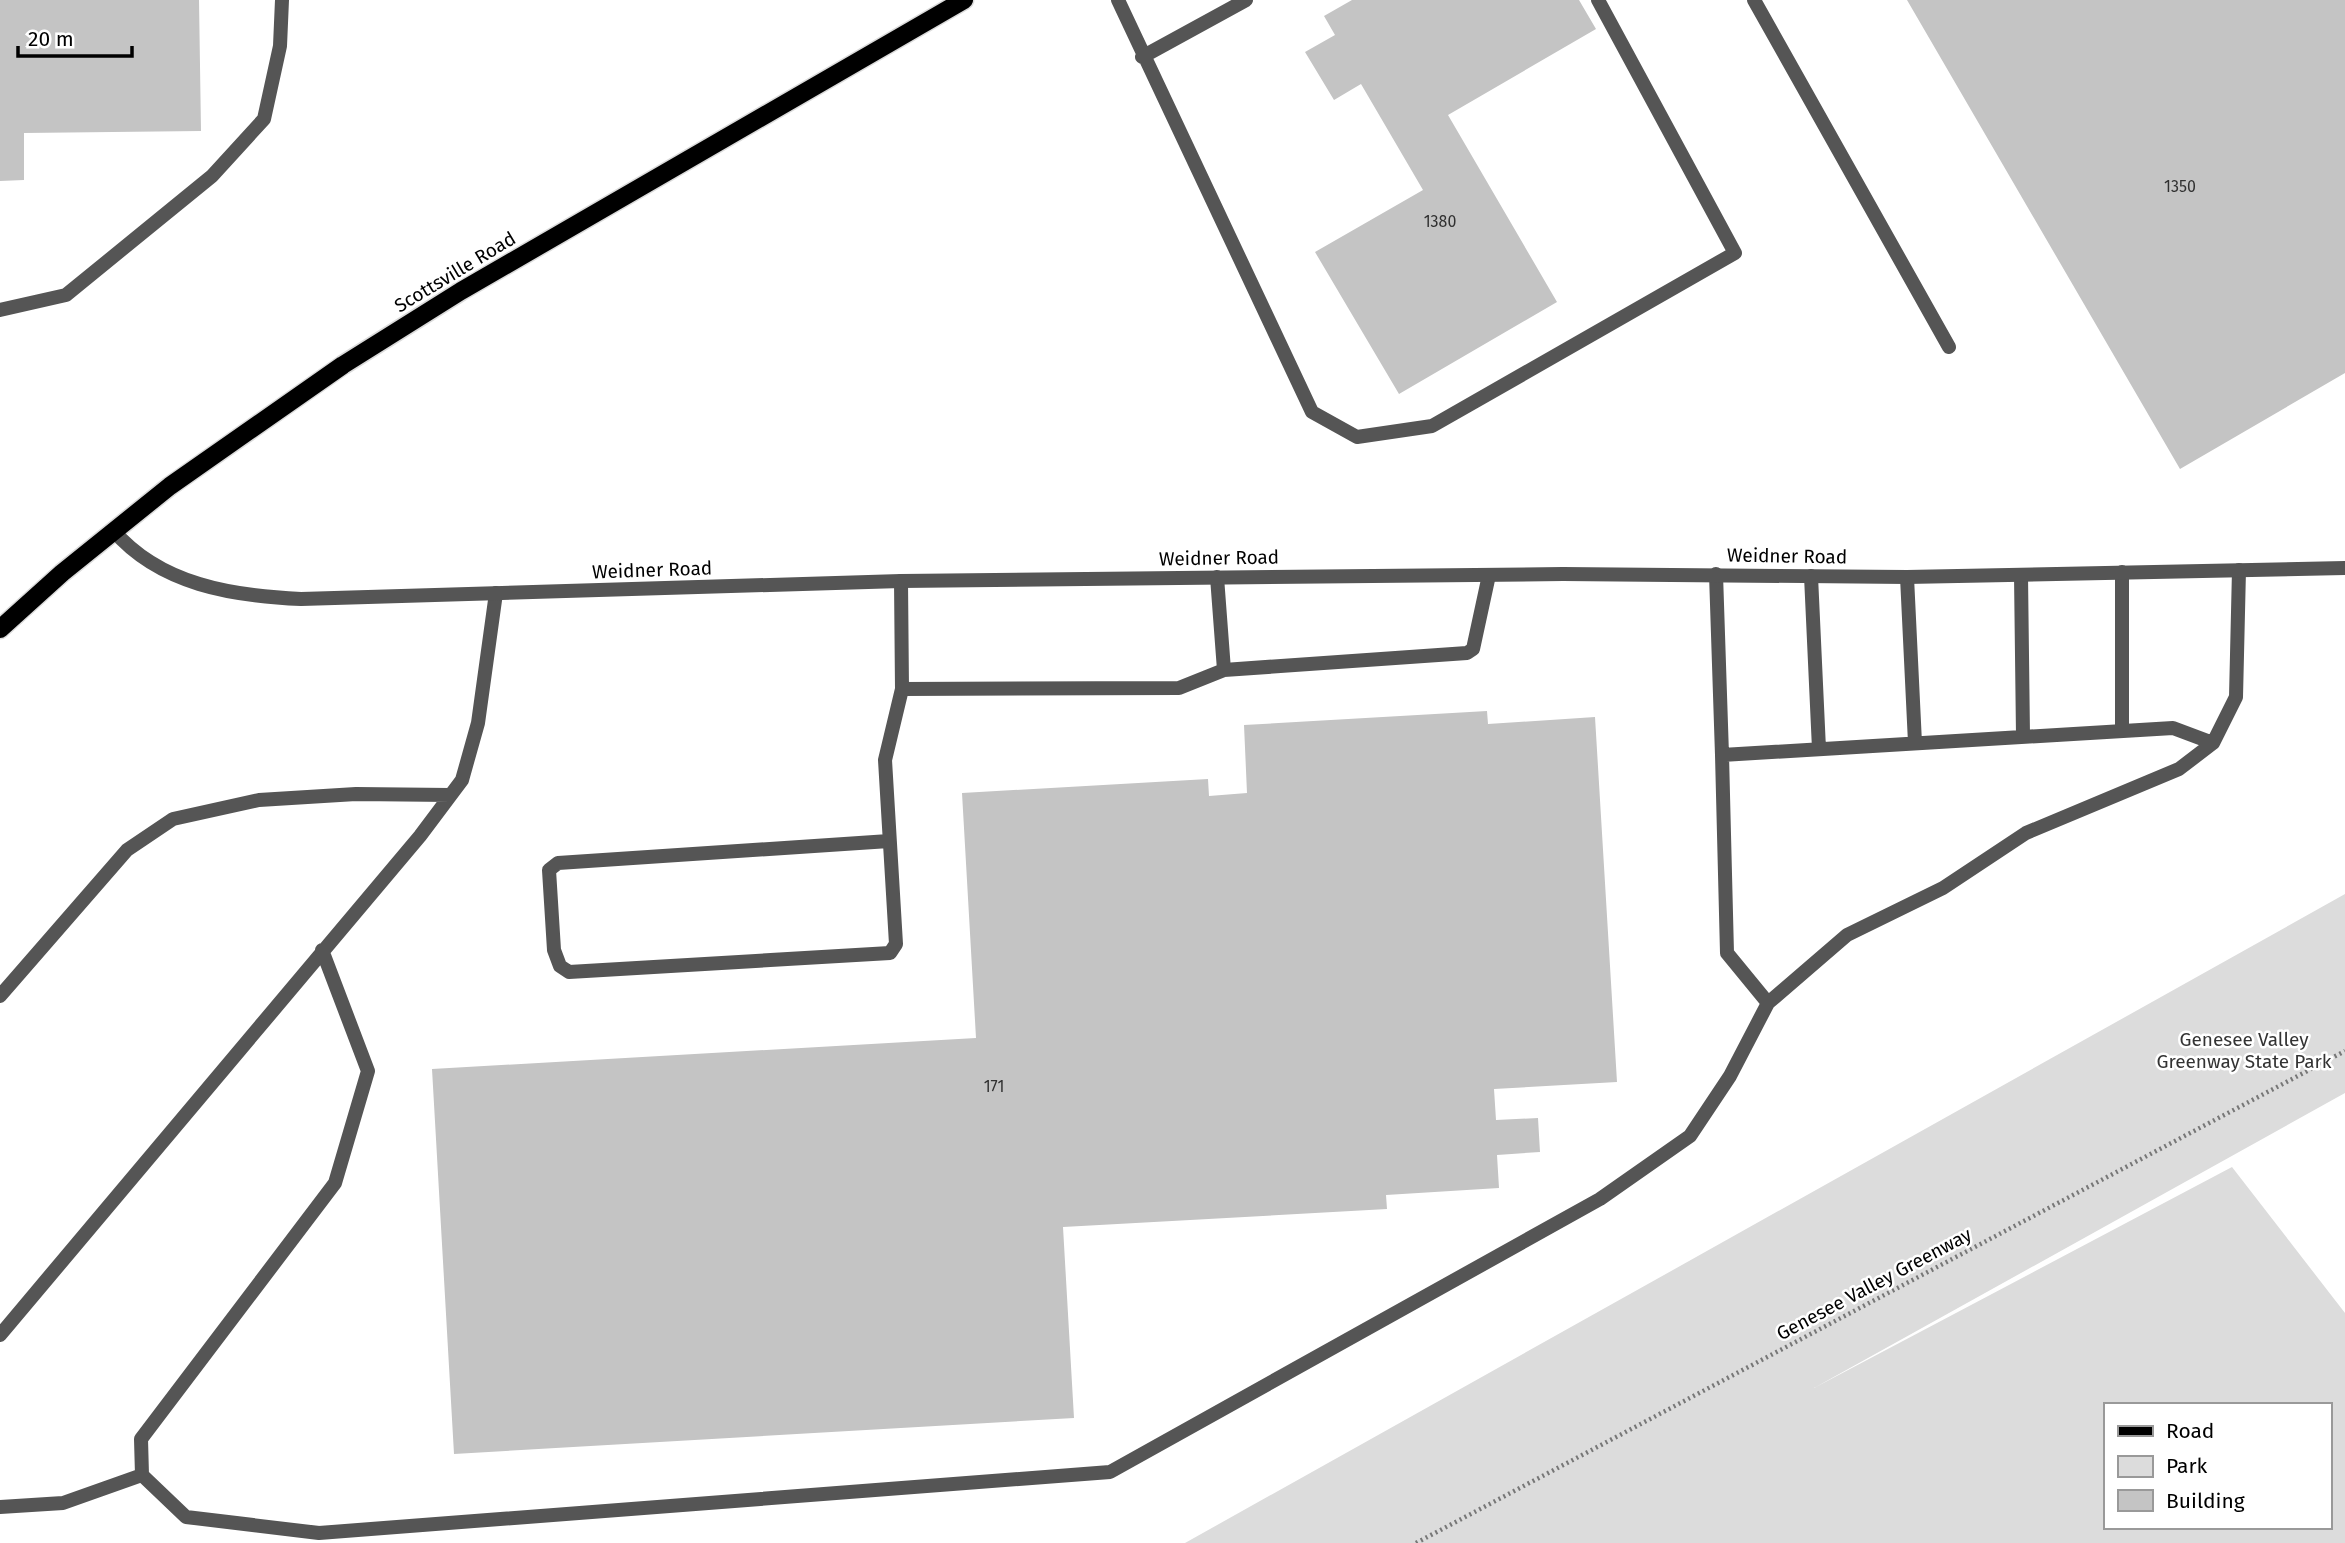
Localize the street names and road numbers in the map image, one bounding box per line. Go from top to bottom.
street label: Scottsville Road [390,227,520,317]
street label: Weidner Road [1727,543,1847,569]
street label: Weidner Road [1159,545,1279,571]
street label: Weidner Road [592,556,712,584]
street label: Genesee Valley Greenway [1773,1222,1976,1345]

